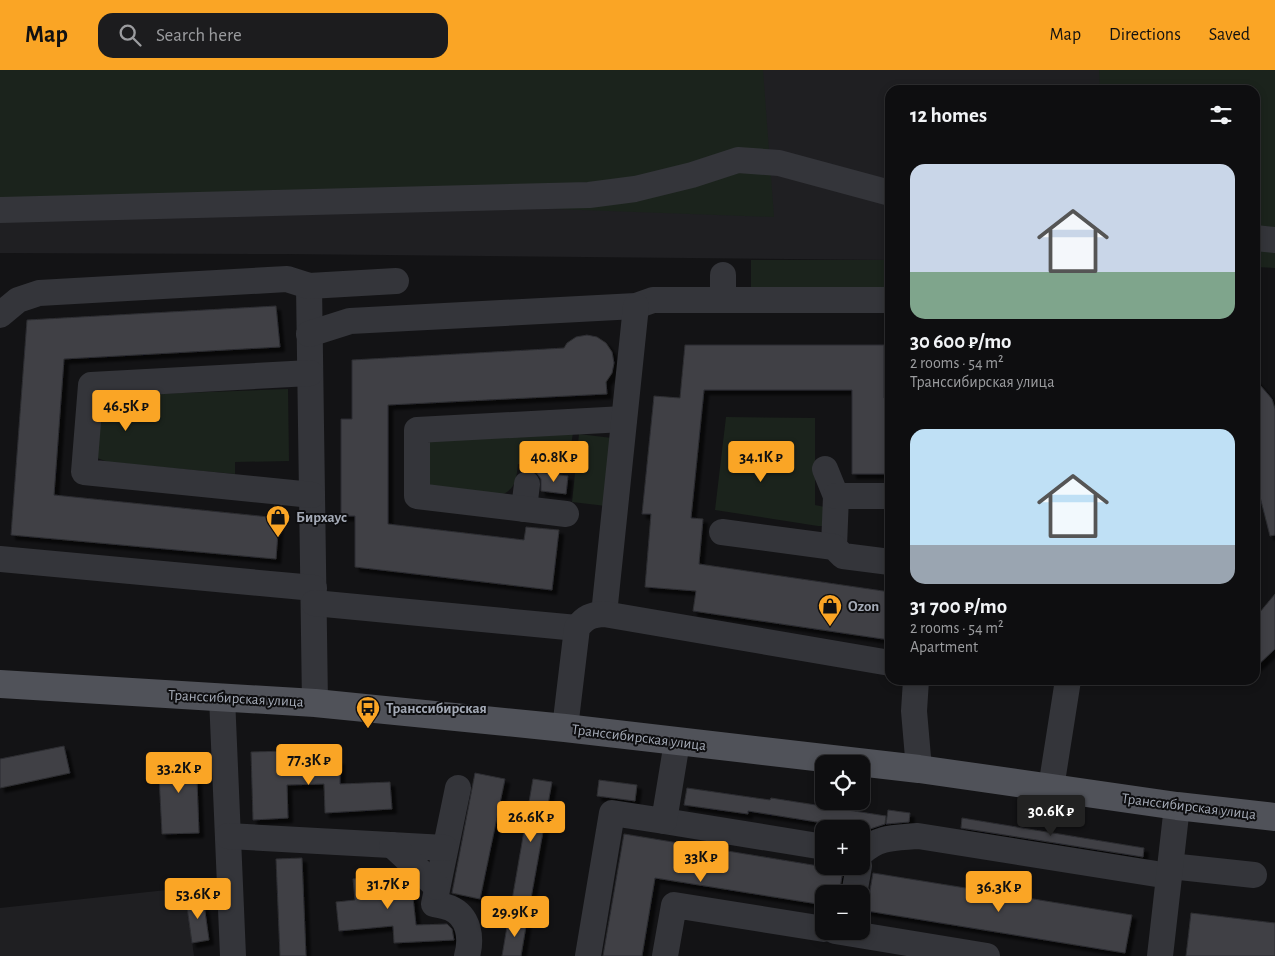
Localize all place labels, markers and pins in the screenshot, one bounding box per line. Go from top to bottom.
pin: 46.5K ₽ [80,390,172,432]
pin: 40.8K ₽ [508,440,600,483]
pin: 34.1K ₽ [715,440,807,483]
shop icon: Бирхаус [265,504,291,538]
place label: Бирхаус [296,510,347,525]
shop icon: Ozon [817,593,843,627]
place label: Ozon [848,599,879,614]
bus stop icon: Транссибирская [355,695,381,729]
place label: Транссибирская [386,701,487,716]
pin: 77.3K ₽ [263,744,355,786]
pin: 33.2K ₽ [133,752,225,794]
pin: 30.6K ₽ [1005,794,1097,837]
pin: 26.6K ₽ [485,800,577,843]
pin: 33K ₽ [666,840,736,883]
pin: 31.7K ₽ [342,868,434,910]
pin: 36.3K ₽ [953,870,1045,913]
pin: 53.6K ₽ [152,878,244,920]
pin: 29.9K ₽ [469,896,561,938]

